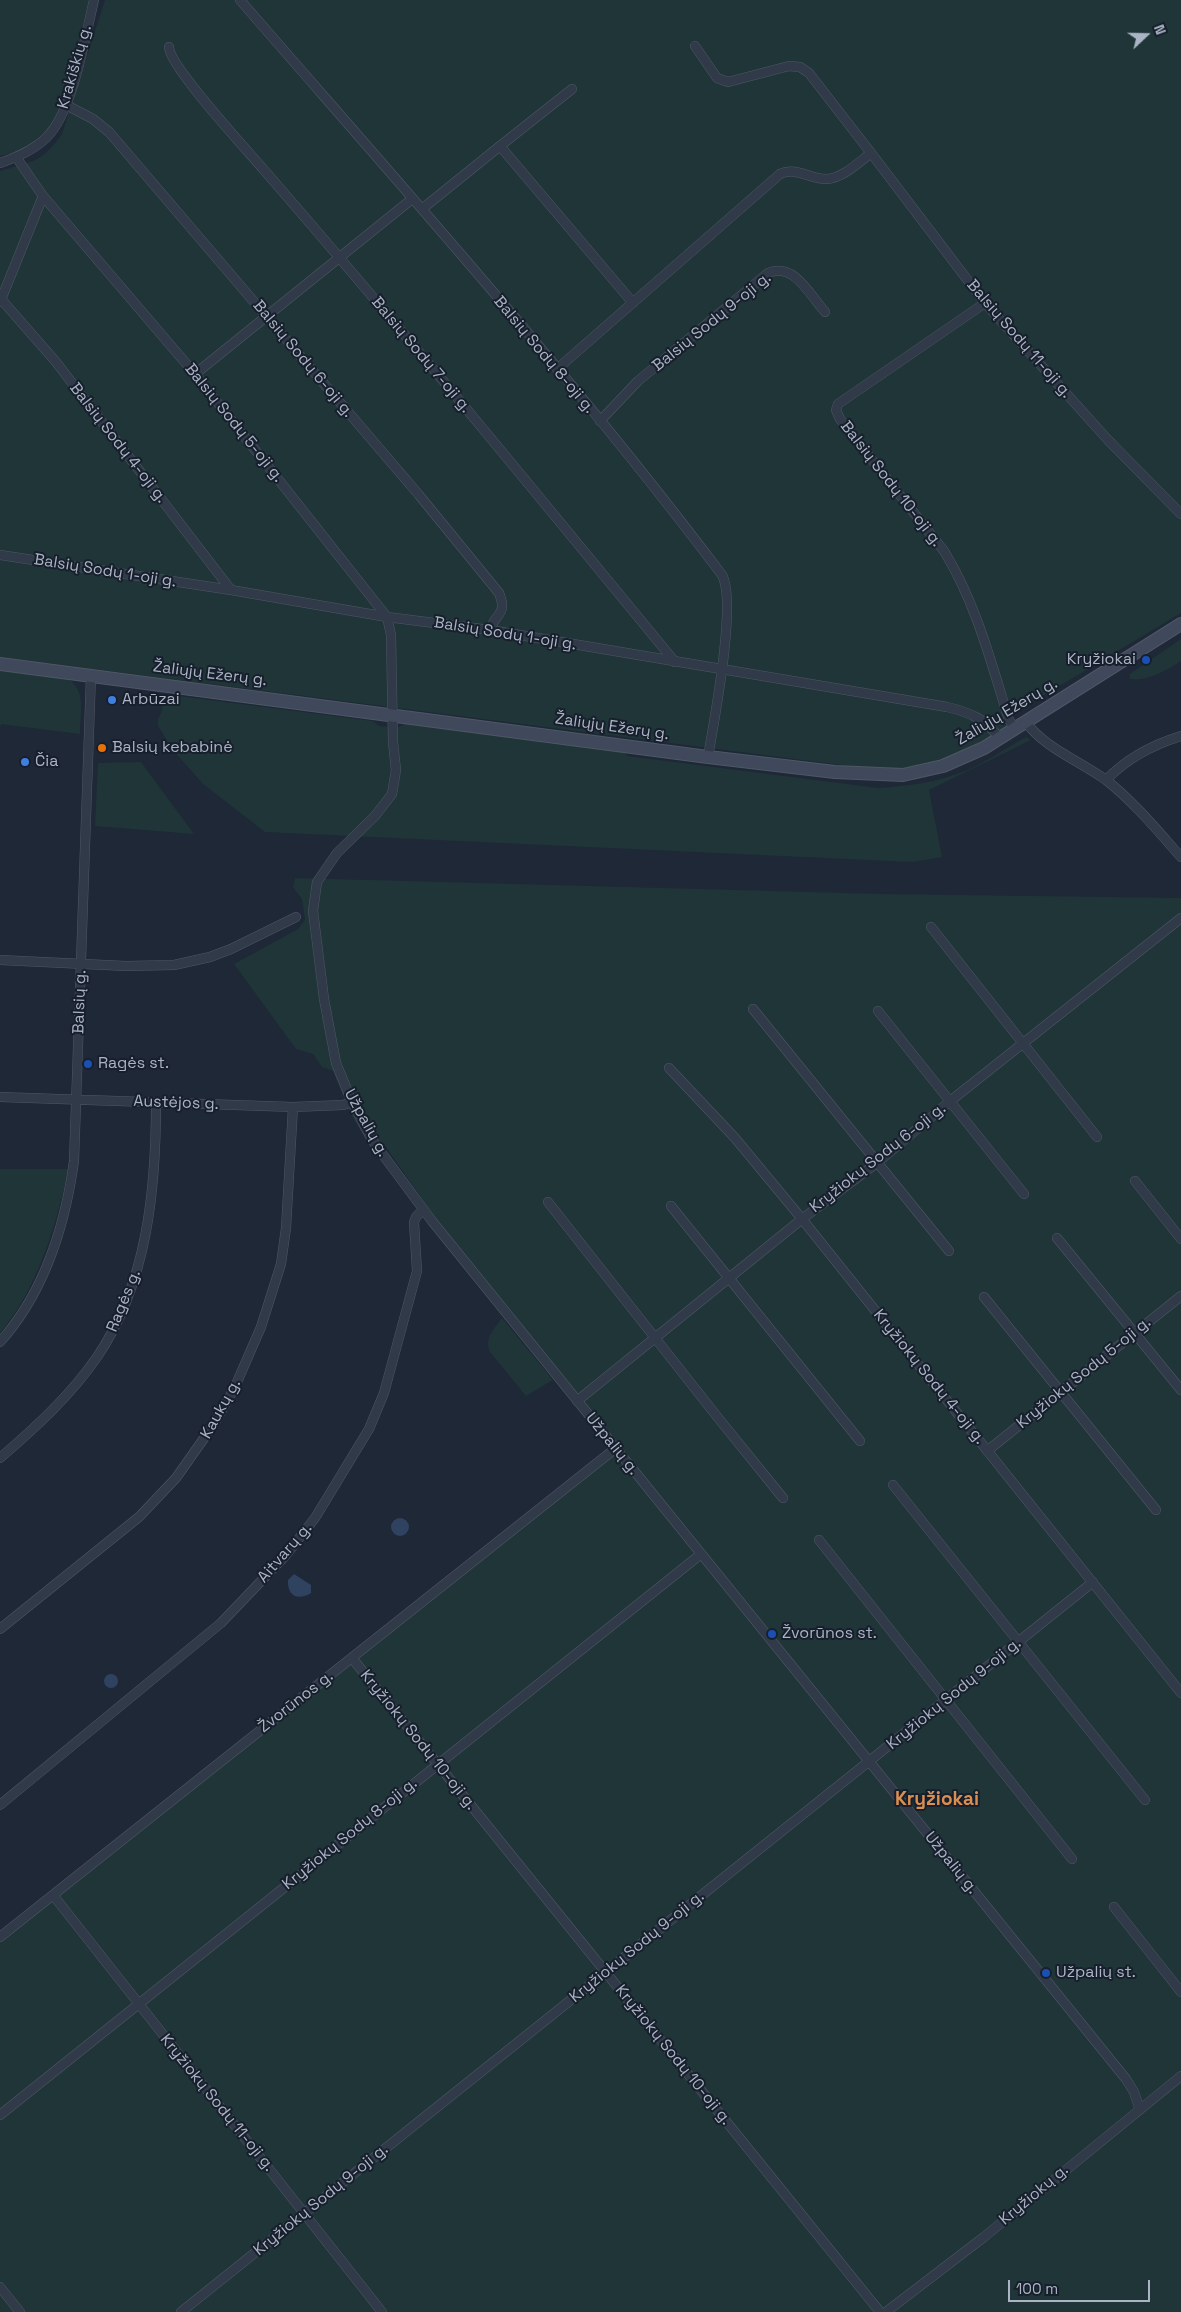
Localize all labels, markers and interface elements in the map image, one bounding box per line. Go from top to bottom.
north arrow [1121,10,1171,60]
text: N [1150,22,1170,37]
street label: Krakiškių g. [54,23,96,111]
street label: Balsių Sodų 9-oji g. [649,268,775,376]
street label: Balsių Sodų 11-oji g. [962,276,1076,402]
street label: Balsių Sodų 8-oji g. [489,292,599,418]
street label: Balsių Sodų 7-oji g. [367,293,475,417]
street label: Balsių Sodų 6-oji g. [248,296,358,422]
street label: Balsių Sodų 5-oji g. [180,360,288,486]
street label: Balsių Sodų 4-oji g. [65,379,171,507]
street label: Balsių Sodų 10-oji g. [836,417,946,551]
street label: Balsių Sodų 1-oji g. [32,550,178,592]
street label: Balsių Sodų 1-oji g. [432,613,578,655]
place label: Kryžiokai [1067,650,1136,670]
marker: Kryžiokai [1140,654,1152,666]
street label: Žaliųjų Ežerų g. [152,657,268,691]
street label: Žaliųjų Ežerų g. [953,674,1061,750]
place label: Arbūzai [122,690,180,710]
marker: Arbūzai [106,694,118,706]
street label: Žaliųjų Ežerų g. [554,710,670,744]
place label: Balsių kebabinė [112,738,233,758]
marker: Balsių kebabinė [96,742,108,754]
place label: Čia [35,752,58,772]
marker: Čia [19,756,31,768]
street label: Balsių g. [69,970,91,1034]
place label: Ragės st. [98,1054,169,1074]
marker: Ragės st. [82,1058,94,1070]
street label: Užpalių g. [340,1086,392,1160]
street label: Austėjos g. [133,1092,219,1114]
street label: Kryžiokų Sodų 6-oji g. [806,1099,950,1217]
street label: Ragės g. [103,1267,145,1335]
street label: Kryžiokų Sodų 4-oji g. [869,1306,989,1448]
street label: Kryžiokų Sodų 5-oji g. [1013,1313,1155,1433]
street label: Kaukų g. [197,1376,245,1442]
street label: Užpalių g. [581,1409,643,1479]
street label: Aitvarų g. [254,1519,316,1587]
place label: Žvorūnos st. [782,1624,877,1644]
marker: Žvorūnos st. [766,1628,778,1640]
street label: Kryžiokų Sodų 9-oji g. [883,1634,1025,1754]
street label: Kryžiokų Sodų 10-oji g. [356,1666,480,1814]
street label: Žvorūnos g. [255,1667,337,1737]
street label: Kryžiokų Sodų 8-oji g. [279,1774,421,1894]
district label: Kryžiokai [895,1789,979,1811]
street label: Užpalių g. [920,1828,982,1898]
street label: Kryžiokų Sodų 9-oji g. [566,1887,708,2007]
place label: Užpalių st. [1056,1963,1136,1983]
marker: Užpalių st. [1040,1967,1052,1979]
street label: Kryžiokų Sodų 10-oji g. [611,1981,735,2129]
street label: Kryžiokų Sodų 11-oji g. [156,2031,278,2175]
street label: Kryžiokų Sodų 9-oji g. [250,2140,392,2260]
street label: Kryžiokų g. [995,2160,1073,2230]
scale bar [1011,2270,1154,2302]
text: 100 m [1016,2279,1058,2298]

